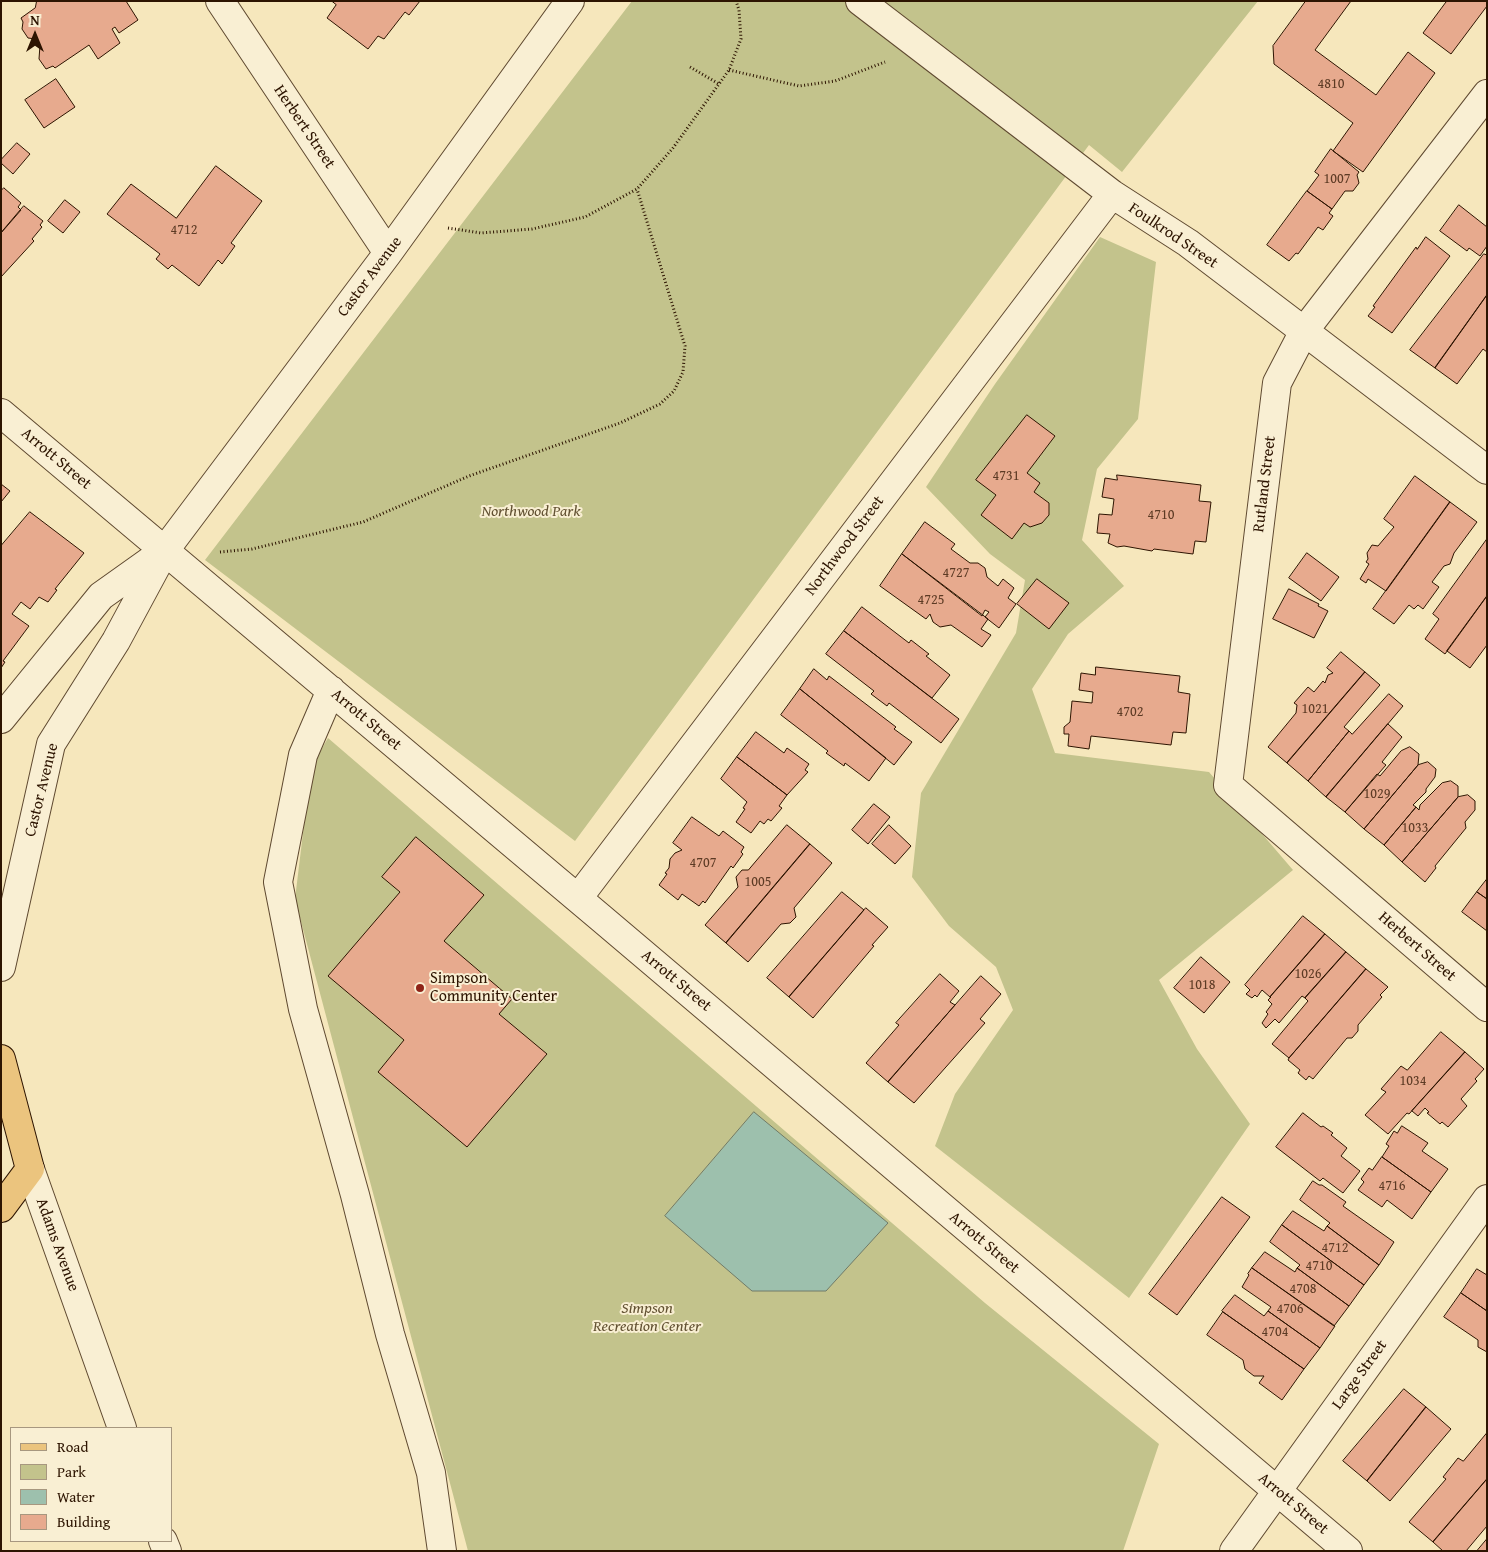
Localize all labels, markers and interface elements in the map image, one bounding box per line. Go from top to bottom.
north arrow [10,10,60,60]
text: N [30,10,40,30]
house number: 4810 [1318,76,1344,92]
street label: Herbert Street [269,82,339,172]
house number: 1007 [1324,171,1350,187]
street label: Foulkrod Street [1125,199,1221,273]
house number: 4712 [171,222,197,238]
street label: Castor Avenue [334,233,406,321]
street label: Arrott Street [17,424,95,494]
street label: Rutland Street [1250,435,1280,533]
house number: 4731 [993,468,1019,484]
street label: Northwood Street [801,492,889,600]
park label: Northwood Park [481,502,581,522]
house number: 4710 [1148,507,1174,523]
house number: 4727 [943,565,969,581]
house number: 4725 [918,592,944,608]
street label: Arrott Street [327,685,405,755]
house number: 1021 [1302,701,1328,717]
house number: 4702 [1117,704,1143,720]
street label: Castor Avenue [21,741,63,839]
house number: 1029 [1364,786,1390,802]
house number: 1033 [1402,820,1428,836]
house number: 4707 [690,855,716,871]
house number: 1005 [745,874,771,890]
street label: Herbert Street [1374,908,1460,986]
street label: Arrott Street [637,946,715,1016]
house number: 1026 [1295,966,1321,982]
place label: Simpson Community Center [430,969,557,1007]
house number: 1018 [1189,977,1215,993]
marker: Simpson Community Center [414,982,426,994]
house number: 1034 [1400,1073,1426,1089]
house number: 4716 [1379,1178,1405,1194]
street label: Adams Avenue [31,1196,83,1294]
street label: Arrott Street [945,1208,1023,1278]
house number: 4712 [1322,1240,1348,1256]
house number: 4710 [1306,1258,1332,1274]
house number: 4708 [1290,1281,1316,1297]
park label: Simpson Recreation Center [593,1299,701,1337]
house number: 4706 [1277,1301,1303,1317]
house number: 4704 [1262,1324,1288,1340]
street label: Large Street [1328,1336,1392,1414]
legend [10,1427,172,1542]
text: Road [57,1436,88,1457]
text: Park [57,1461,86,1482]
street label: Arrott Street [1254,1469,1332,1539]
text: Water [57,1486,95,1507]
text: Building [57,1511,110,1532]

